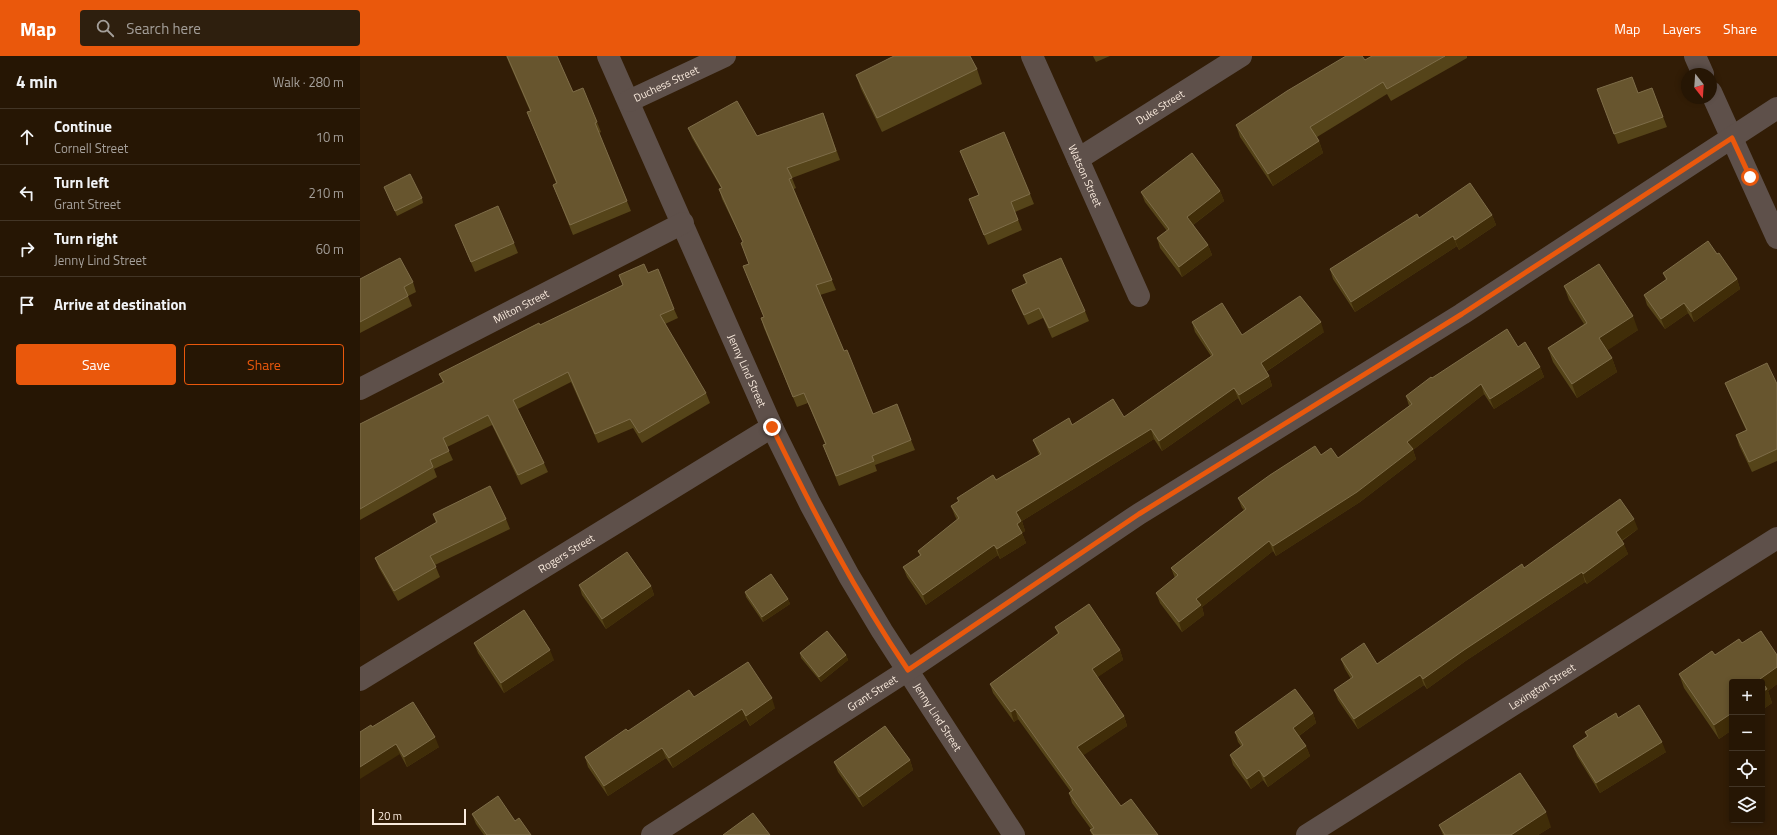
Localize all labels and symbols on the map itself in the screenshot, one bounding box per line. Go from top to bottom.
street label: Duchess Street [631,61,701,106]
north arrow [1681,68,1717,104]
street label: Duke Street [1133,86,1187,129]
street label: Watson Street [1064,142,1106,209]
route start [1741,168,1759,186]
street label: Milton Street [490,285,552,327]
street label: Jenny Lind Street [724,331,770,410]
route end [763,418,781,436]
street label: Rogers Street [535,530,598,577]
street label: Lexington Street [1506,659,1579,714]
street label: Grant Street [844,671,900,715]
street label: Jenny Lind Street [910,680,966,754]
scale bar [372,807,466,826]

